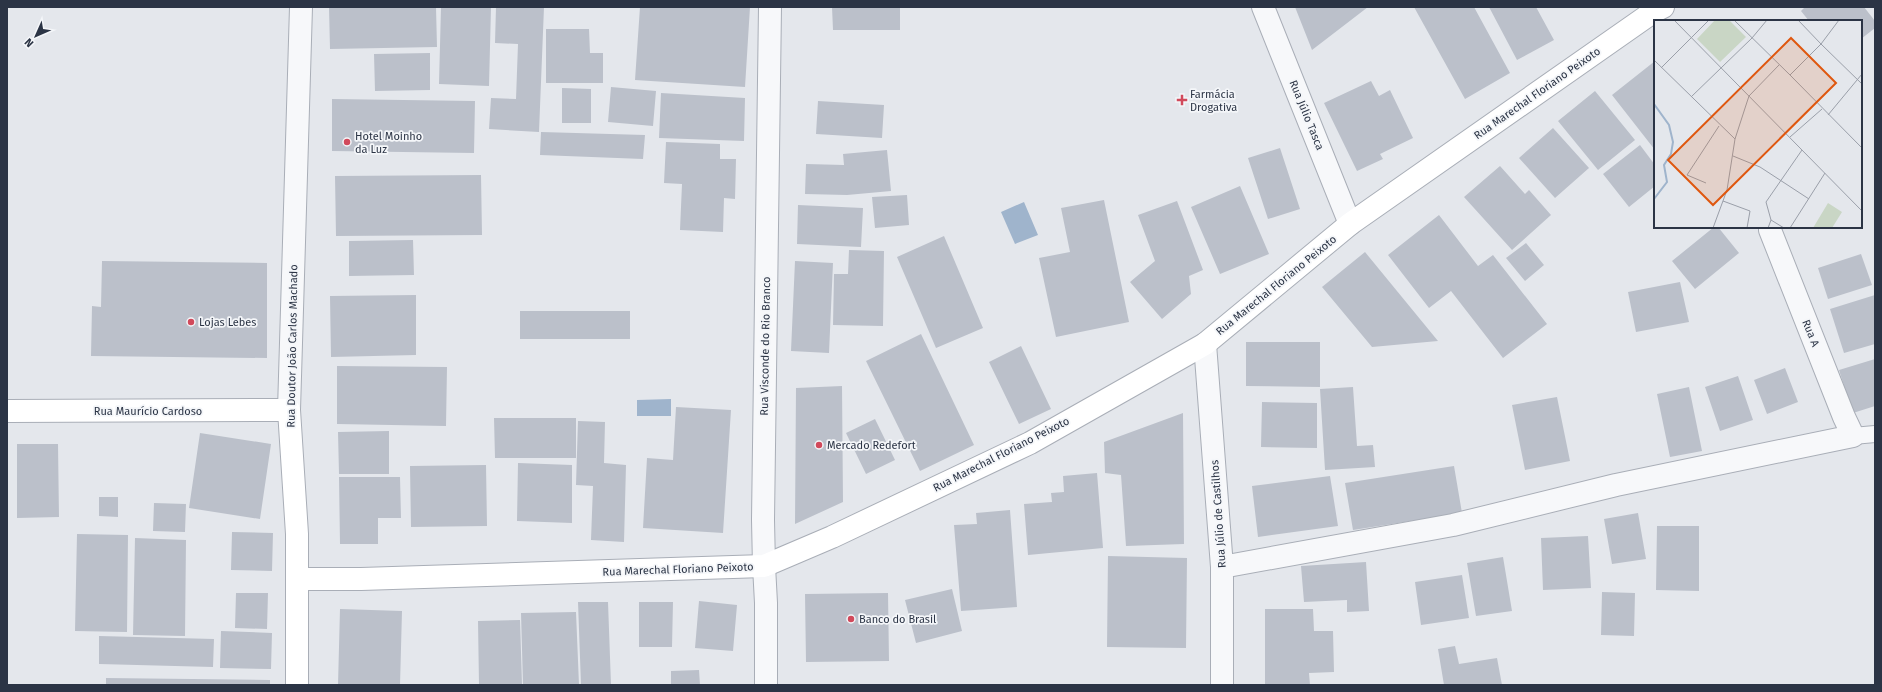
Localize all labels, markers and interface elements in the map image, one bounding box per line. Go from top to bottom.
north arrow [16,16,56,56]
inset map [1654,20,1862,228]
text: N [22,36,36,50]
street label: Rua Marechal Floriano Peixoto [1472,45,1603,142]
street label: Rua Júlio Tasca [1287,78,1327,152]
place label: Farmácia Drogativa [1190,88,1237,114]
marker: Farmácia Drogativa [1177,95,1187,105]
place label: Hotel Moinho da Luz [355,130,422,156]
marker: Hotel Moinho da Luz [342,137,352,147]
street label: Rua Marechal Floriano Peixoto [1213,233,1339,338]
street label: Rua Doutor João Carlos Machado [285,264,300,428]
street label: Rua Visconde do Rio Branco [758,276,773,416]
place label: Lojas Lebes [199,316,257,329]
marker: Lojas Lebes [186,317,196,327]
street label: Rua A [1799,318,1822,349]
street label: Rua Maurício Cardoso [94,405,202,418]
street label: Rua Marechal Floriano Peixoto [931,414,1072,495]
place label: Mercado Redefort [827,439,916,452]
marker: Mercado Redefort [814,440,824,450]
street label: Rua Júlio de Castilhos [1208,460,1229,568]
street label: Rua Marechal Floriano Peixoto [602,560,754,579]
place label: Banco do Brasil [859,613,936,626]
marker: Banco do Brasil [846,614,856,624]

